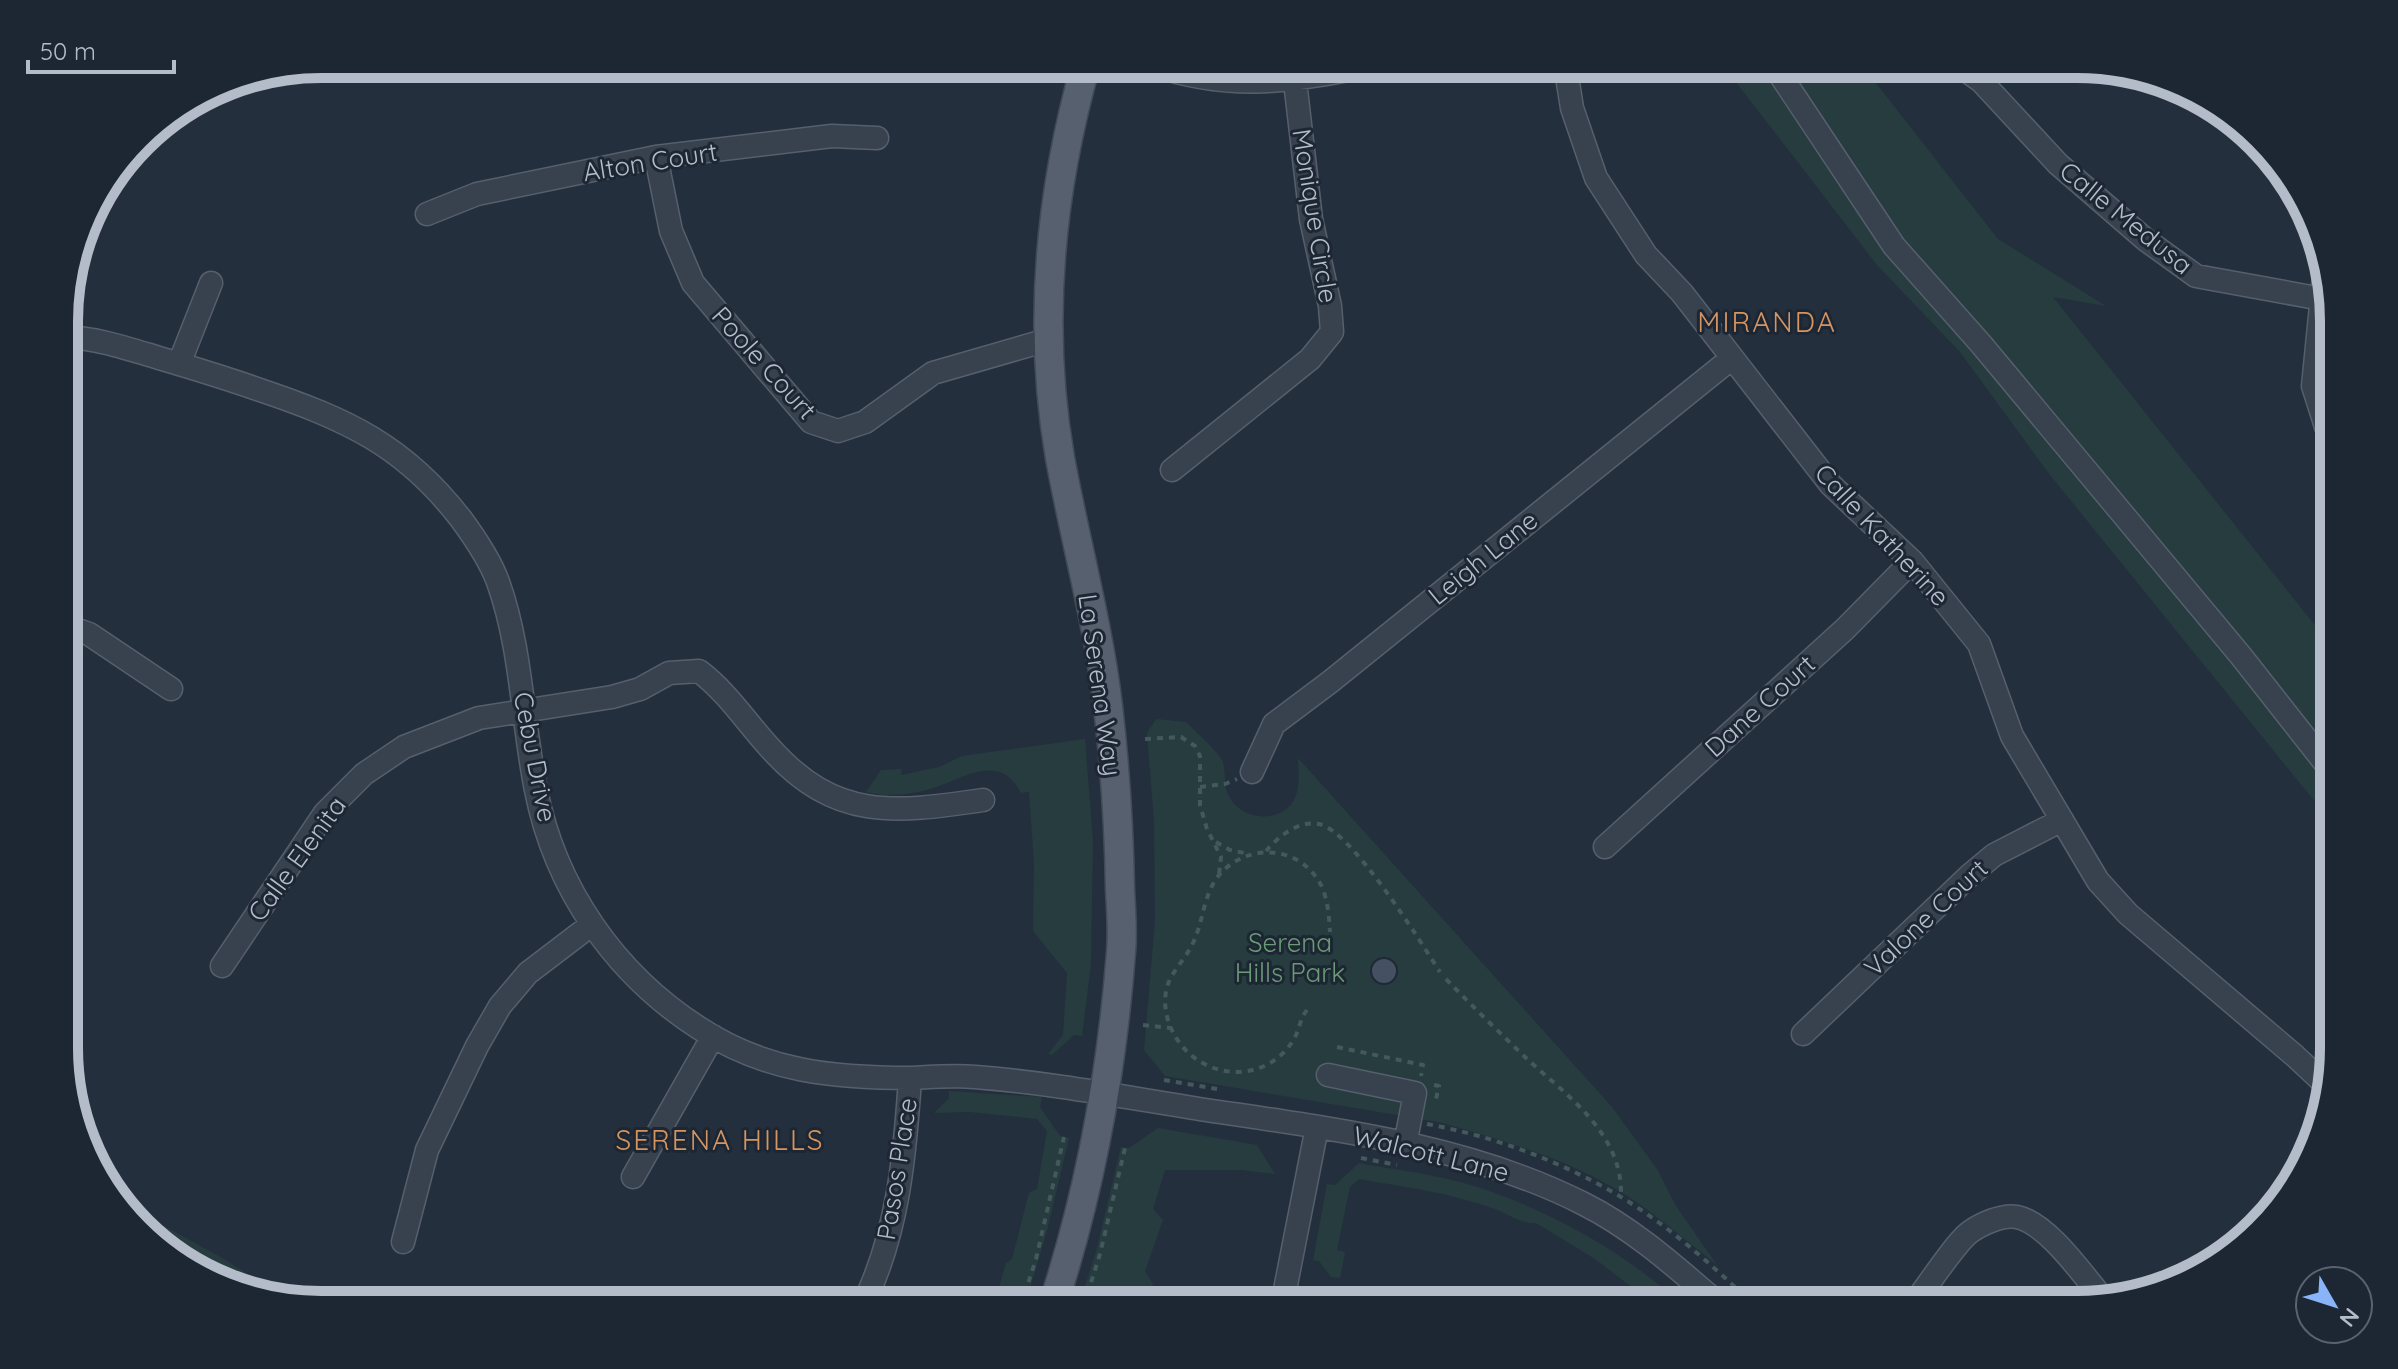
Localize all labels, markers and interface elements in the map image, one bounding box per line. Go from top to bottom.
scale bar [28,24,174,74]
text: 50 m [40,36,96,66]
street label: Monique Circle [1285,126,1346,305]
street label: Alton Court [580,135,719,188]
street label: Calle Medusa [2053,154,2199,281]
street label: Poole Court [705,299,824,426]
district label: MIRANDA [1697,304,1837,339]
street label: Calle Katherine [1808,456,1957,613]
street label: Leigh Lane [1421,503,1544,612]
street label: La Serena Way [1071,592,1130,778]
street label: Dane Court [1698,647,1822,764]
street label: Cebu Drive [507,689,564,825]
street label: Calle Elenita [240,790,353,928]
street label: Valone Court [1857,852,1994,983]
park label: Serena Hills Park [1235,926,1345,989]
street label: Pasos Place [869,1095,924,1242]
street label: Walcott Lane [1350,1118,1513,1189]
district label: SERENA HILLS [615,1122,825,1157]
north arrow [2294,1265,2374,1345]
text: N [2334,1302,2366,1333]

